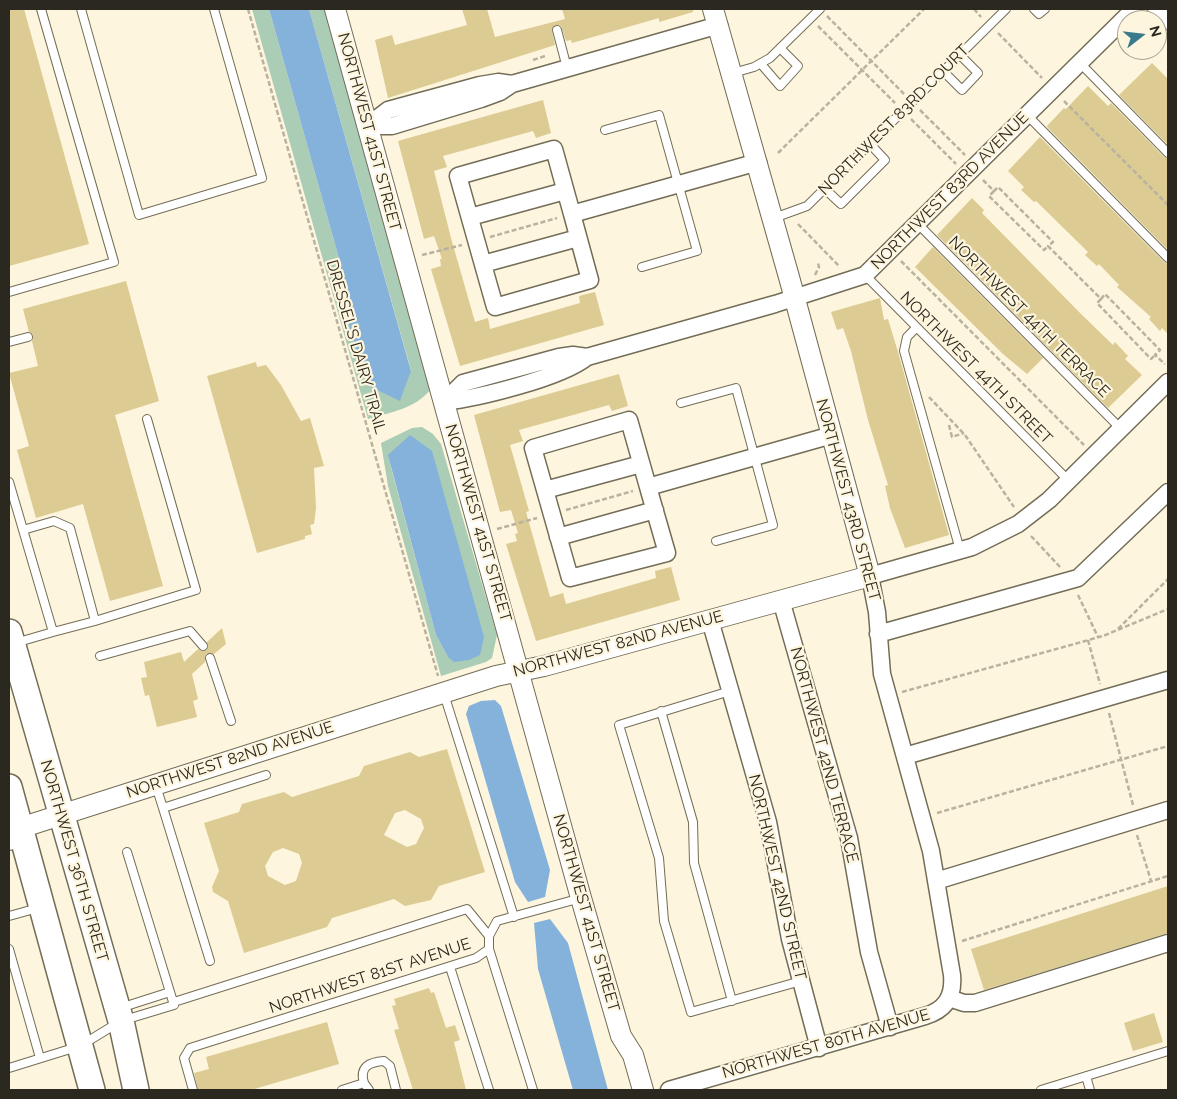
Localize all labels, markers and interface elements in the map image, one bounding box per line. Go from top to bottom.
north arrow [1117,10,1167,60]
text: N [1146,24,1165,38]
street label: NORTHWEST 41ST STREET [333,31,405,233]
street label: NORTHWEST 83RD COURT [815,41,973,199]
street label: NORTHWEST 83RD AVENUE [867,108,1033,274]
street label: NORTHWEST 44TH TERRACE [944,232,1114,402]
street label: DRESSEL'S DAIRY TRAIL [322,258,390,436]
street label: NORTHWEST 44TH STREET [896,288,1056,448]
street label: NORTHWEST 43RD STREET [812,397,884,603]
street label: NORTHWEST 41ST STREET [441,422,515,624]
street label: NORTHWEST 82ND AVENUE [511,607,725,681]
street label: NORTHWEST 42ND TERRACE [786,645,862,865]
street label: NORTHWEST 82ND AVENUE [124,717,336,803]
street label: NORTHWEST 36TH STREET [36,758,112,964]
street label: NORTHWEST 42ND STREET [744,772,810,982]
street label: NORTHWEST 41ST STREET [549,812,623,1014]
street label: NORTHWEST 81ST AVENUE [267,934,473,1018]
street label: NORTHWEST 80TH AVENUE [720,1005,932,1083]

